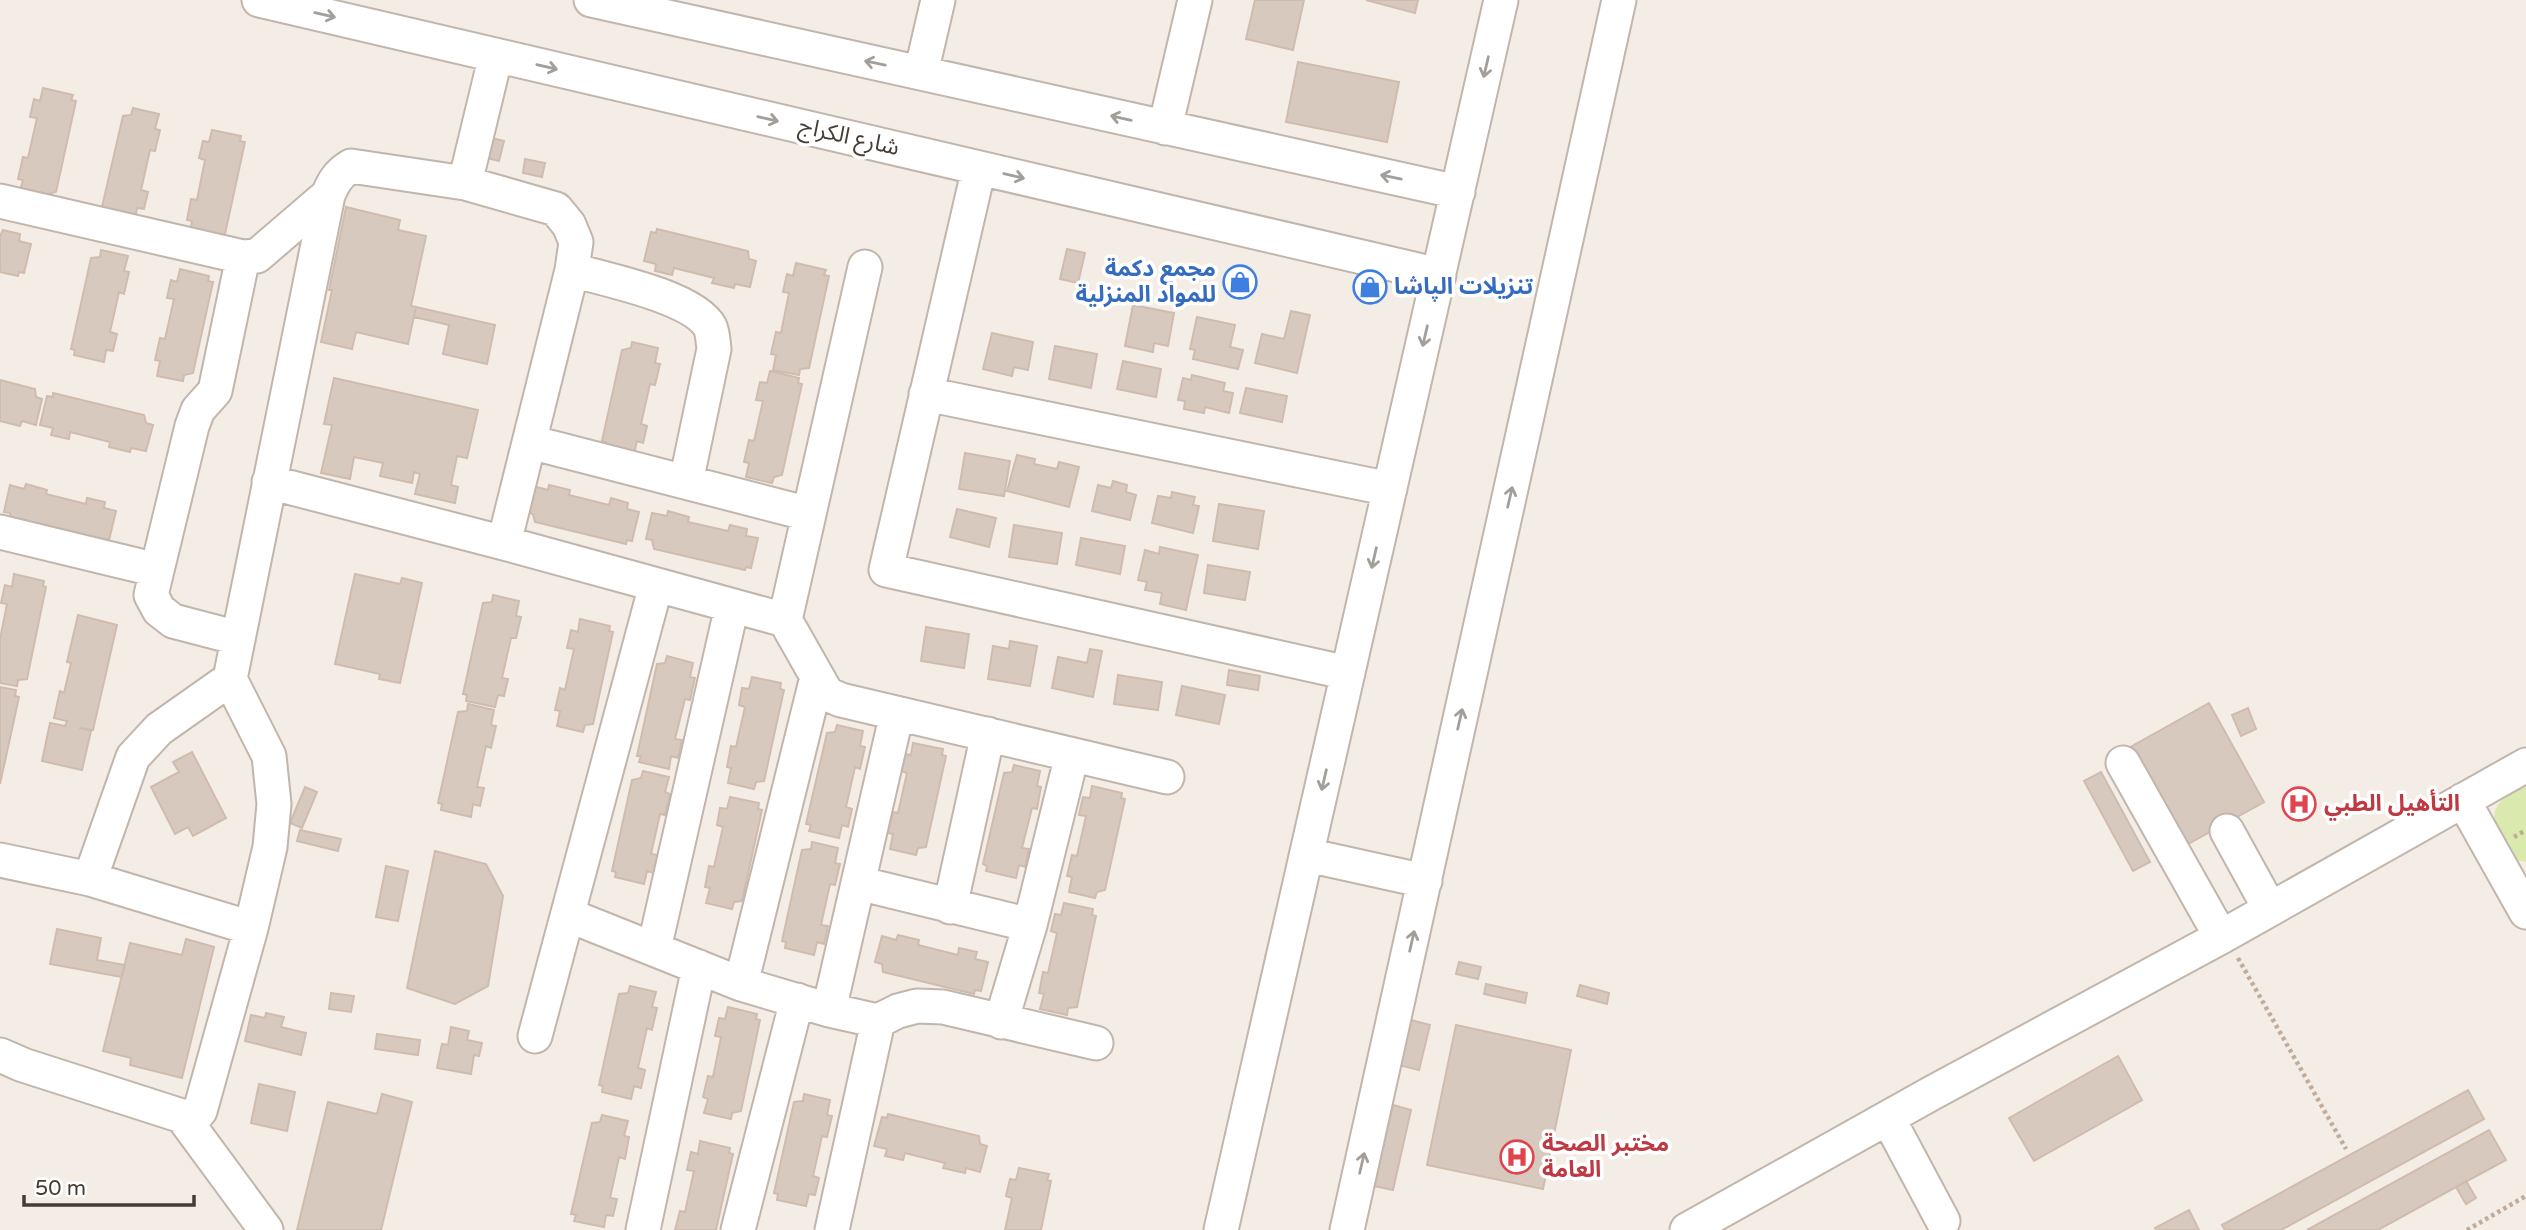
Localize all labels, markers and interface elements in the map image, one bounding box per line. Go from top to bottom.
one-way arrow [313,9,336,23]
one-way arrow [864,55,887,69]
one-way arrow [1479,55,1492,77]
one-way arrow [535,61,558,74]
one-way arrow [1110,110,1133,124]
one-way arrow [756,112,779,126]
street label: شارع الكراج [795,112,902,164]
one-way arrow [1002,170,1024,183]
one-way arrow [1380,170,1403,184]
place label: مجمع دكمة للمواد المنزلية [1076,255,1216,309]
shop icon: مجمع دكمة للمواد المنزلية [1221,263,1259,301]
shop icon: تنزيلات الپاشا [1351,268,1389,306]
place label: تنزيلات الپاشا [1394,273,1533,302]
one-way arrow [1417,324,1431,347]
one-way arrow [1503,486,1517,509]
one-way arrow [1367,546,1381,569]
one-way arrow [1454,708,1467,731]
one-way arrow [1317,768,1330,791]
hospital icon: التأهيل الطبي [2280,785,2318,823]
place label: التأهيل الطبي [2324,789,2460,821]
one-way arrow [1405,930,1419,953]
place label: مختبر الصحة العامة [1542,1130,1669,1184]
hospital icon: مختبر الصحة العامة [1498,1138,1536,1176]
one-way arrow [1356,1152,1369,1175]
scale bar [24,1164,194,1208]
text: 50 m [35,1176,86,1201]

